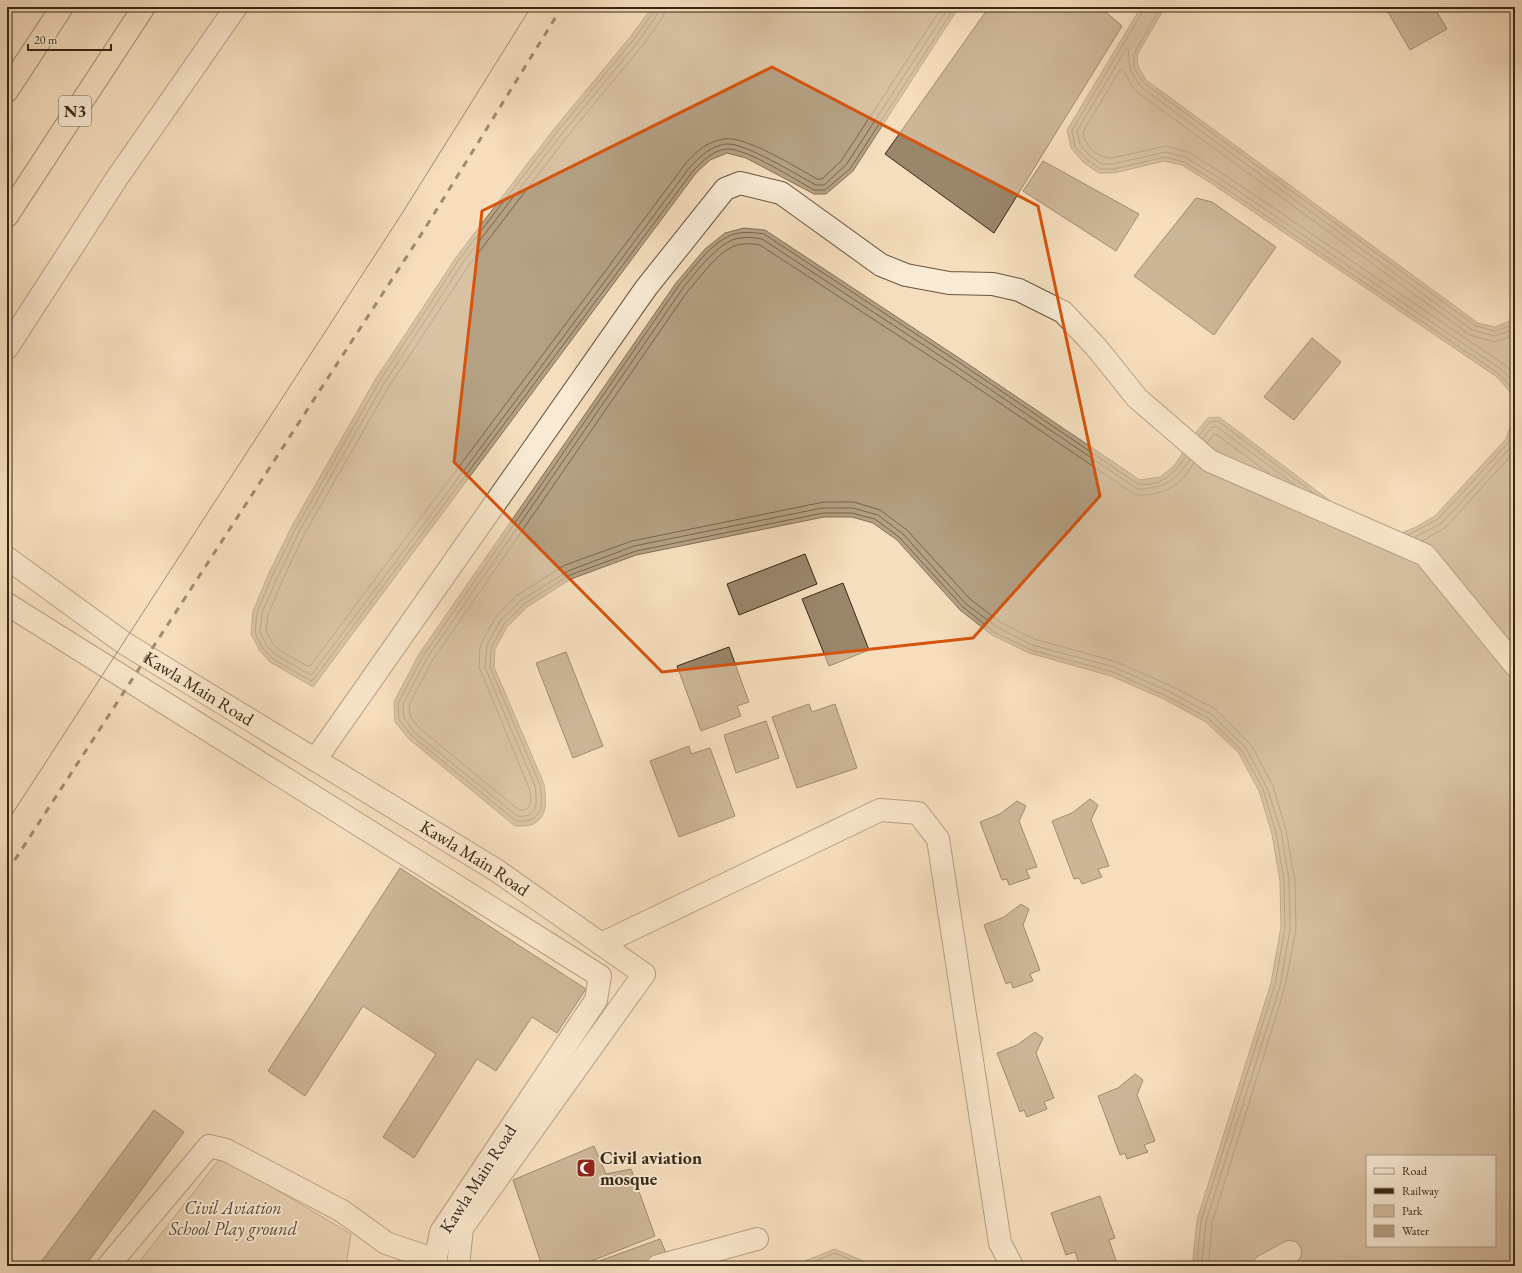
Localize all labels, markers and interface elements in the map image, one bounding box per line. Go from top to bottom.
scale bar [28,26,111,52]
text: 20 m [34,32,58,48]
road number: N3 [59,96,91,126]
street label: Kawla Main Road [140,646,259,731]
street label: Kawla Main Road [416,815,535,901]
street label: Kawla Main Road [434,1119,522,1237]
place label: Civil aviation mosque [600,1146,702,1190]
legend [1366,1155,1496,1247]
mosque icon: Civil aviation mosque [575,1157,597,1179]
text: Road [1402,1163,1428,1179]
text: Railway [1402,1183,1440,1199]
park label: Civil Aviation School Play ground [168,1196,298,1241]
text: Park [1402,1203,1423,1219]
text: Water [1402,1223,1429,1239]

